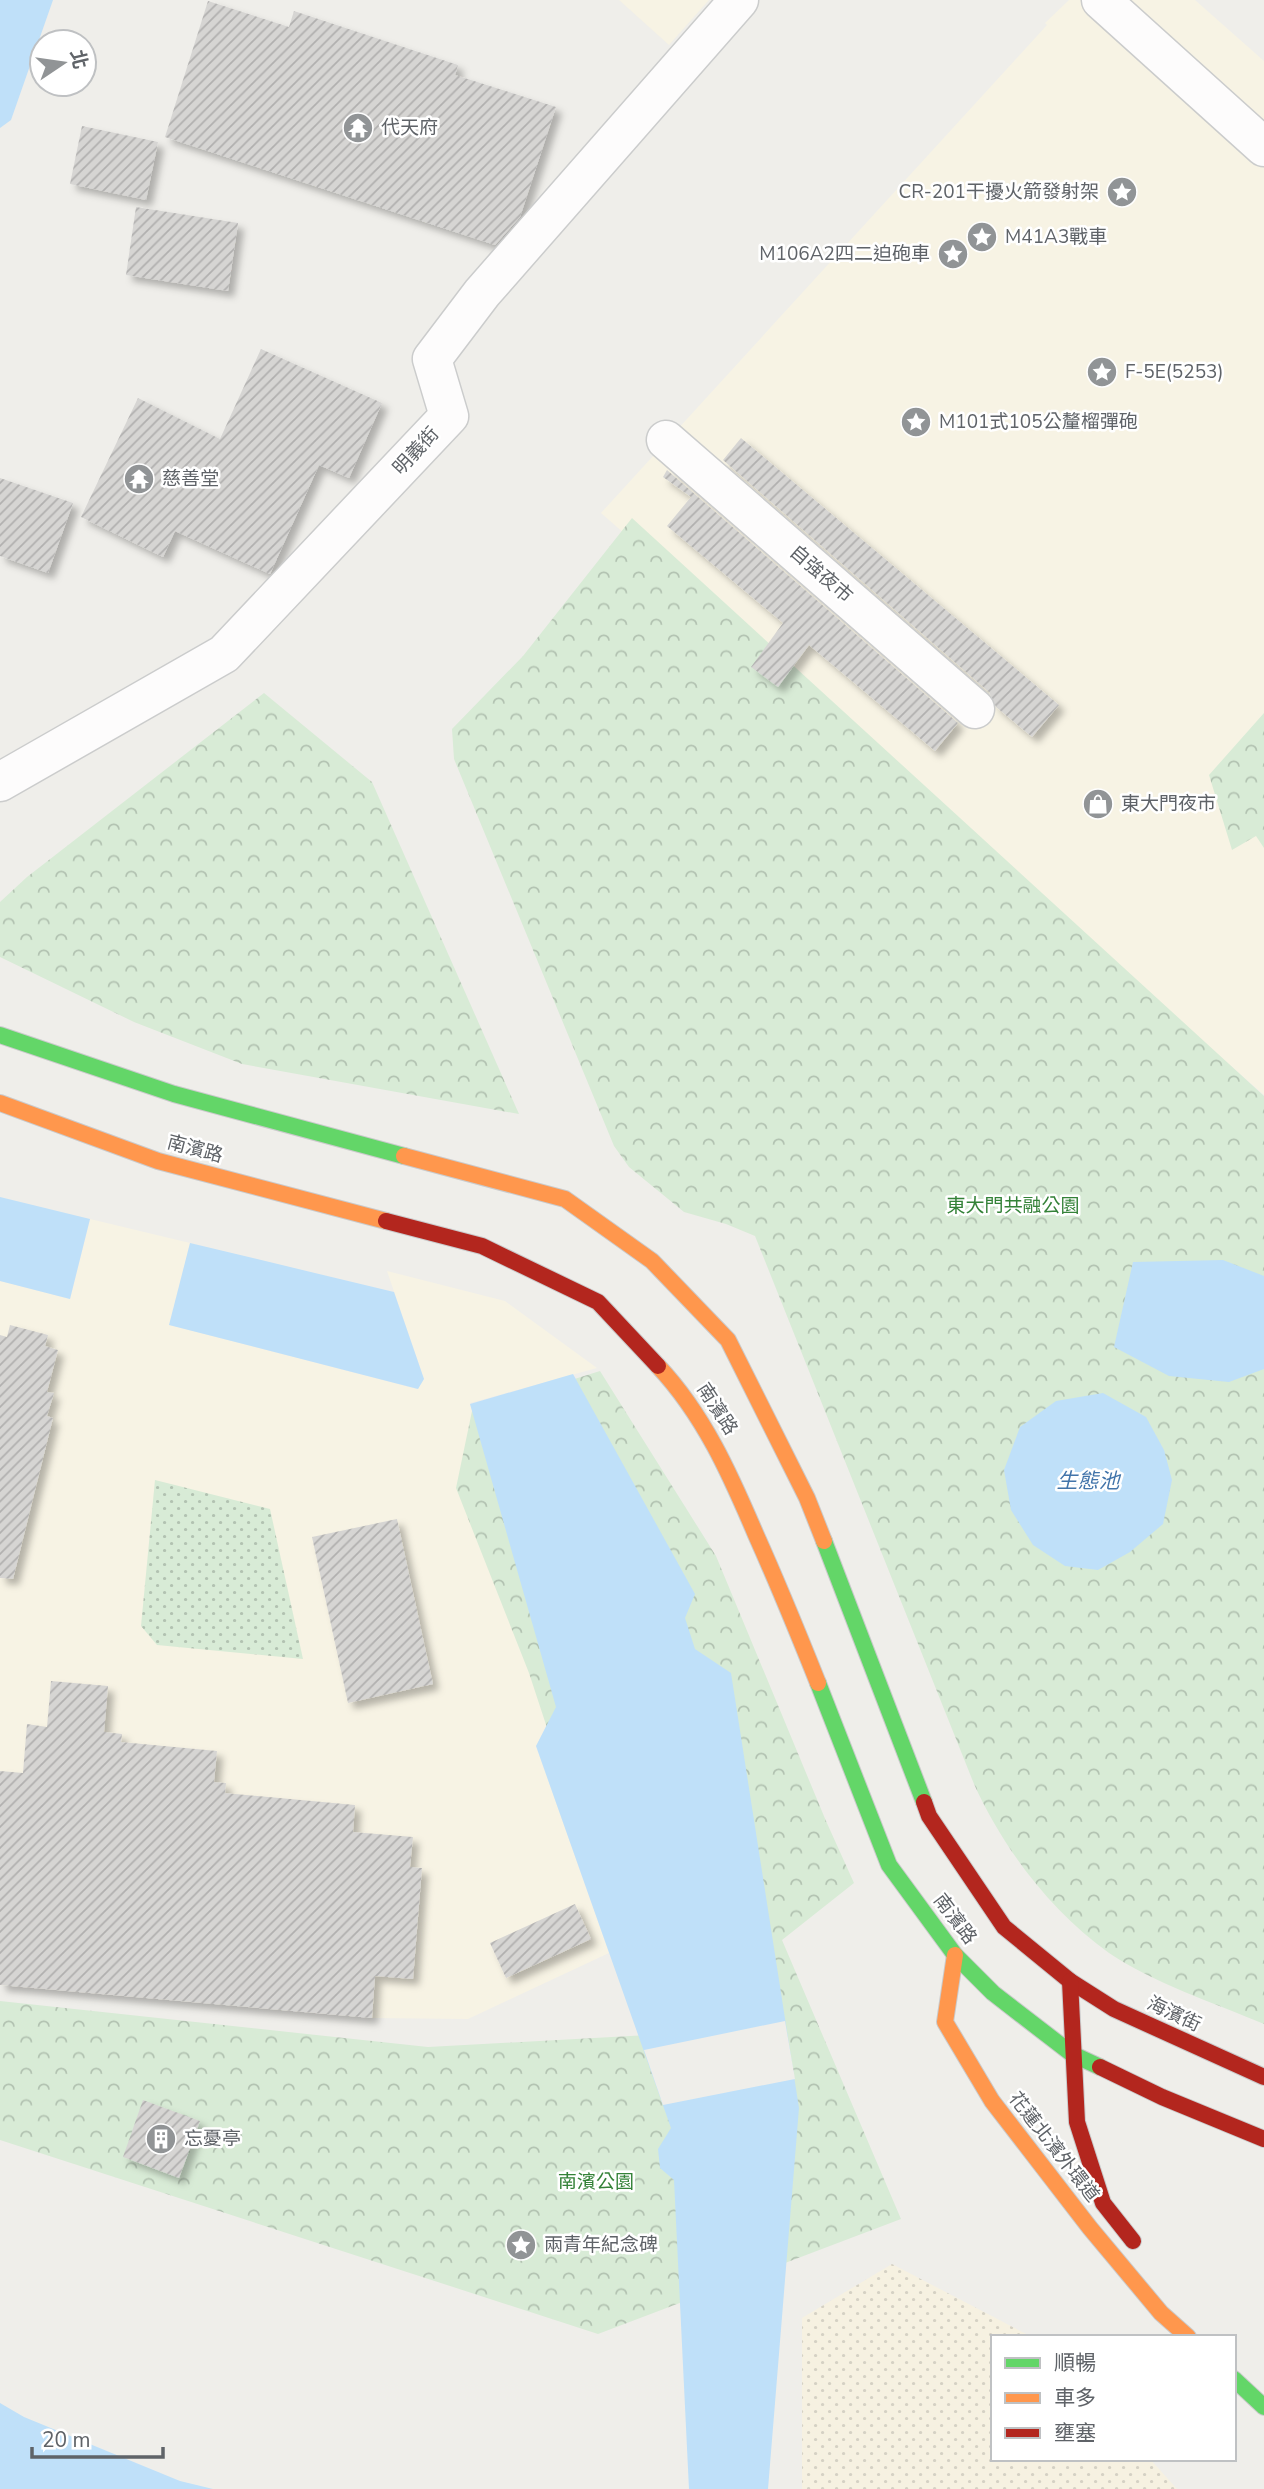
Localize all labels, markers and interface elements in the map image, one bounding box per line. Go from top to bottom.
north arrow [28,28,98,98]
text: 北 [64,47,93,72]
temple icon: 代天府 [341,111,375,145]
place label: 代天府 [381,115,438,141]
place icon: CR-201干擾火箭發射架 [1105,175,1139,209]
place label: CR-201干擾火箭發射架 [899,179,1099,205]
place icon: M41A3戰車 [965,220,999,254]
place label: M41A3戰車 [1005,224,1107,250]
place icon: M106A2四二迫砲車 [936,237,970,271]
place label: M106A2四二迫砲車 [759,241,930,267]
place icon: F-5E(5253) [1085,355,1119,389]
place label: F-5E(5253) [1125,359,1223,385]
place icon: M101式105公釐榴彈砲 [899,405,933,439]
place label: M101式105公釐榴彈砲 [939,409,1138,435]
street label: 明義街 [387,421,445,481]
temple icon: 慈善堂 [122,462,156,496]
place label: 慈善堂 [162,466,219,492]
street label: 自強夜市 [784,539,858,609]
shop icon: 東大門夜市 [1081,787,1115,821]
place label: 東大門夜市 [1121,791,1216,817]
street label: 南濱路 [164,1129,226,1169]
park label: 東大門共融公園 [946,1193,1080,1219]
street label: 南濱路 [691,1378,743,1440]
water label: 生態池 [1057,1467,1121,1495]
street label: 南濱路 [927,1888,983,1950]
street label: 海濱街 [1143,1990,1205,2038]
street label: 花蓮北濱外環道 [1003,2087,1105,2207]
building icon: 忘憂亭 [144,2122,178,2156]
place label: 忘憂亭 [184,2126,241,2152]
park label: 南濱公園 [558,2169,634,2195]
place icon: 兩青年紀念碑 [504,2228,538,2262]
place label: 兩青年紀念碑 [544,2232,658,2258]
legend [991,2335,1236,2461]
text: 順暢 [1054,2349,1096,2377]
text: 車多 [1054,2384,1096,2412]
scale bar [32,2416,163,2460]
text: 壅塞 [1054,2419,1096,2447]
text: 20 m [42,2426,91,2454]

